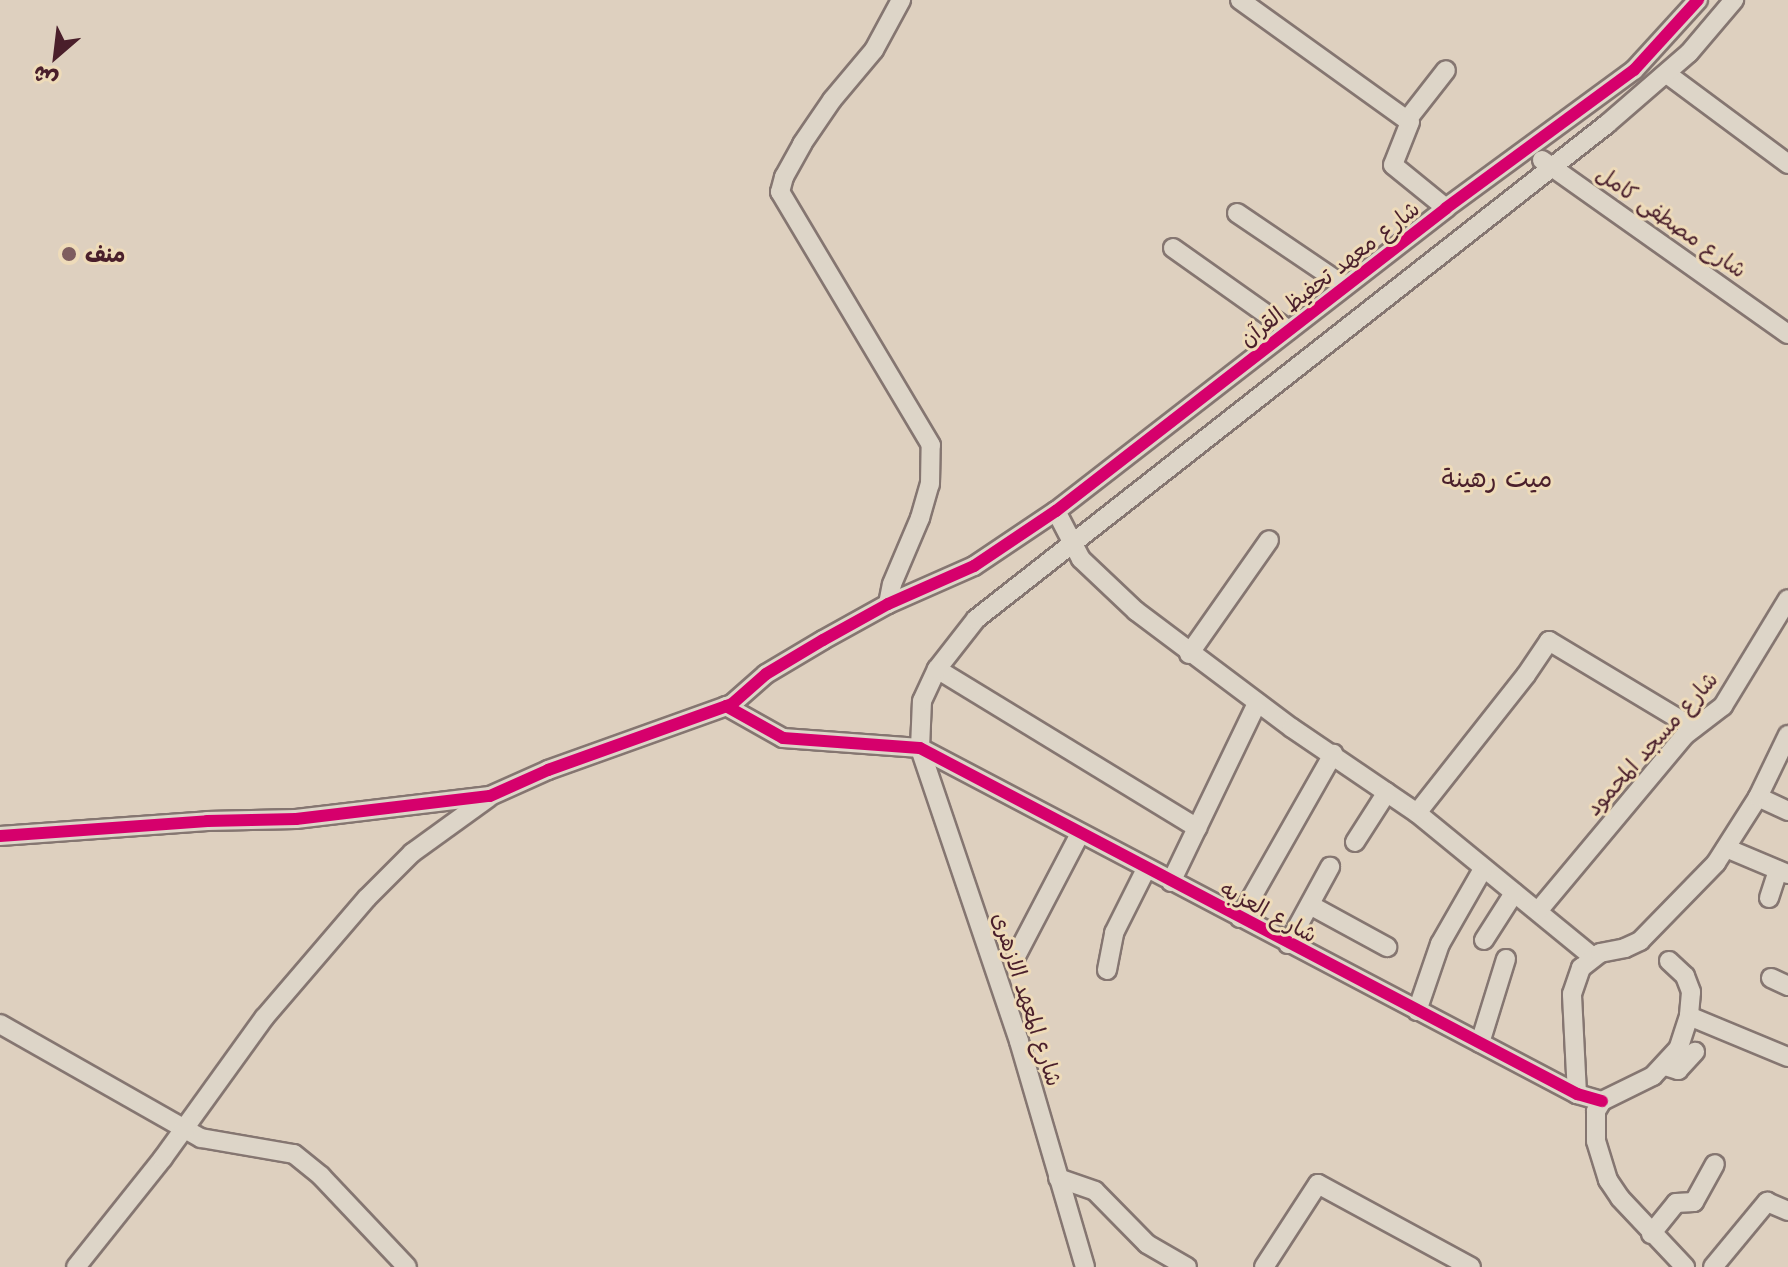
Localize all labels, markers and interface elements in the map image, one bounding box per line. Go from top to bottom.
north arrow [16,16,96,96]
text: ش [27,59,62,96]
street label: شارع مصطفى كامل [1592,159,1752,283]
street label: شارع معهد تحفيظ القرآن [1234,195,1424,351]
place label: منف [85,241,125,267]
marker: منف [60,245,78,263]
district label: ميت رهينة [1442,462,1552,494]
street label: شارع مسجد المحمود [1579,666,1723,820]
street label: شارع العزبه [1216,875,1322,947]
street label: شارع المعهد الازهرى [987,909,1069,1089]

